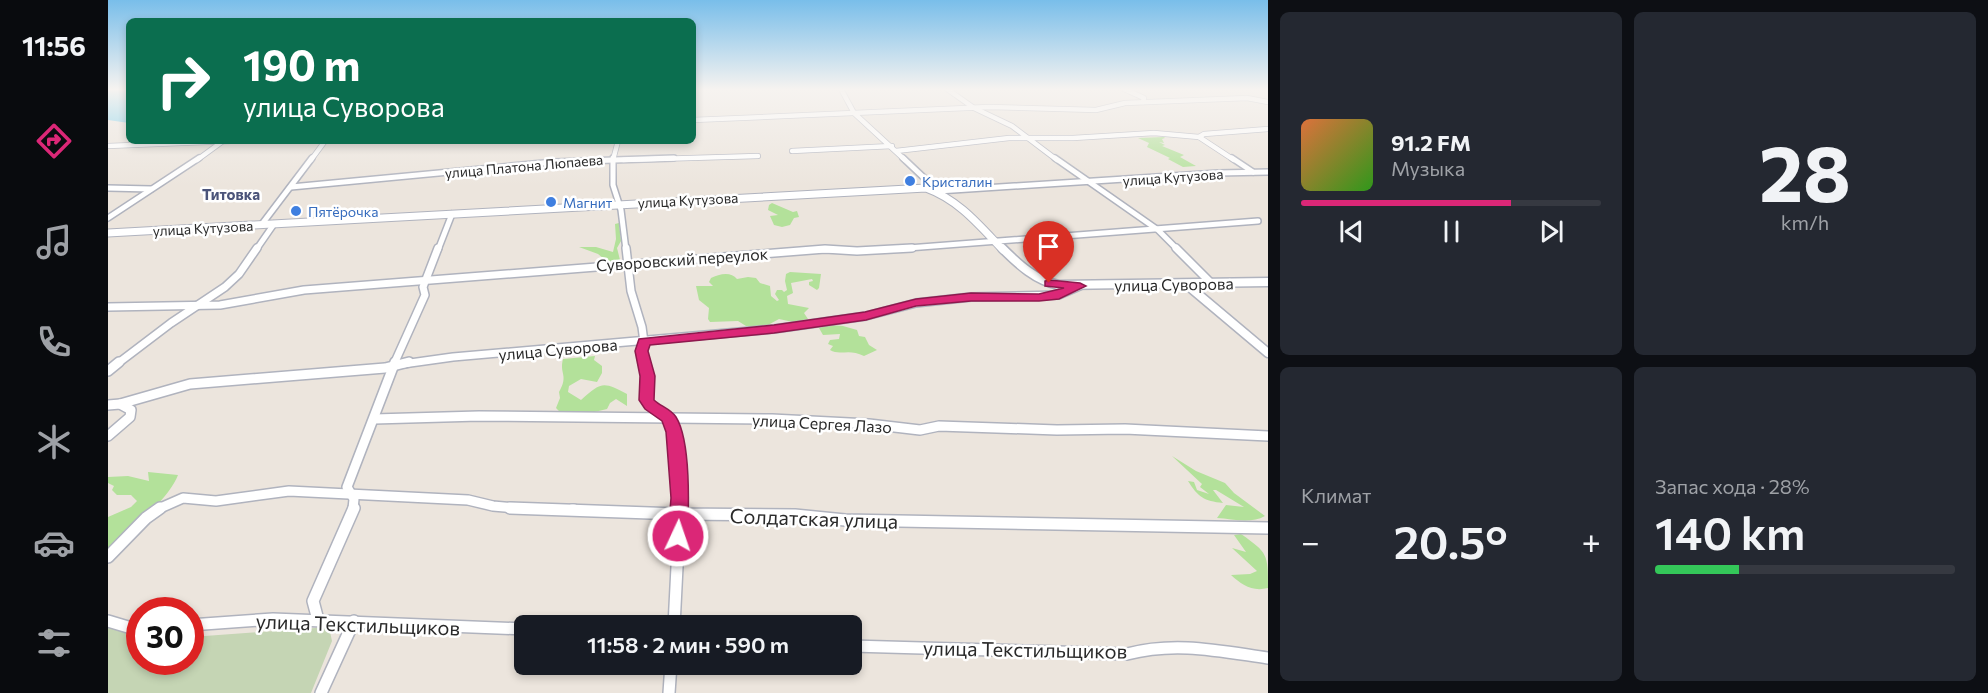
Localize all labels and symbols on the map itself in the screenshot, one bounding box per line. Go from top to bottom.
street label: улица Платона Люпаева [444,151,604,181]
street label: улица Кутузова [1122,165,1224,189]
place label: Кристалин [922,173,992,190]
marker: Кристалин [903,174,917,188]
district label: Титовка [202,185,260,203]
street label: улица Кутузова [637,189,739,211]
place label: Магнит [563,194,613,211]
marker: Магнит [544,195,558,209]
place label: Пятёрочка [308,203,378,220]
marker: Пятёрочка [289,204,303,218]
street label: улица Кутузова [152,217,254,239]
pin [1023,221,1074,283]
street label: Суворовский переулок [595,243,769,274]
street label: улица Суворова [1114,273,1234,295]
street label: улица Суворова [498,334,618,364]
street label: улица Сергея Лазо [752,410,892,436]
street label: Солдатская улица [729,503,899,533]
position arrow [646,504,710,568]
speed limit sign: 30 [126,597,204,675]
street label: улица Текстильщиков [255,608,461,640]
street label: улица Текстильщиков [923,635,1127,663]

